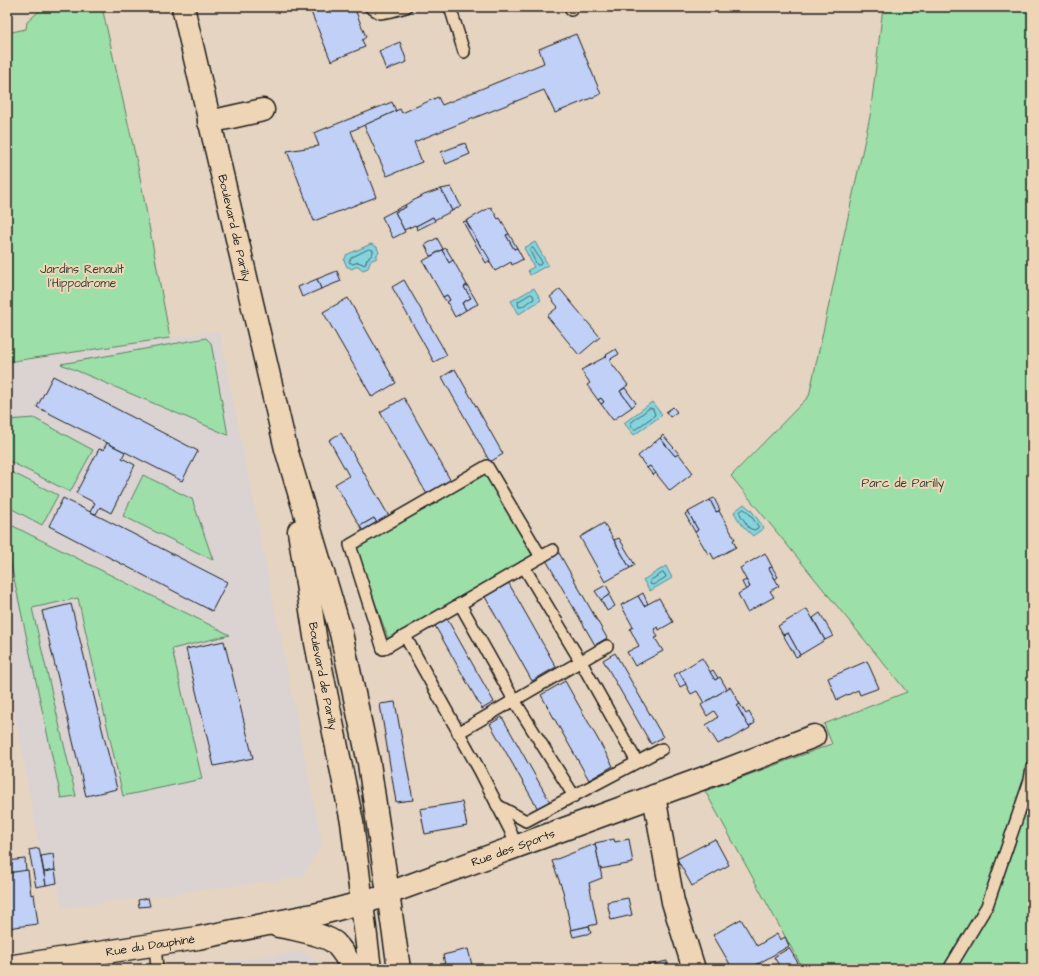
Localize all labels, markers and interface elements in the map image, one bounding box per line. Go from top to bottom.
street label: Boulevard de Parilly [214,173,255,284]
park label: Jardins Renault l'Hippodrome [40,261,124,292]
park label: Parc de Parilly [862,475,945,493]
street label: Boulevard de Parilly [304,621,342,732]
street label: Rue des Sports [469,825,557,871]
street label: Rue du Dauphiné [105,930,197,960]

